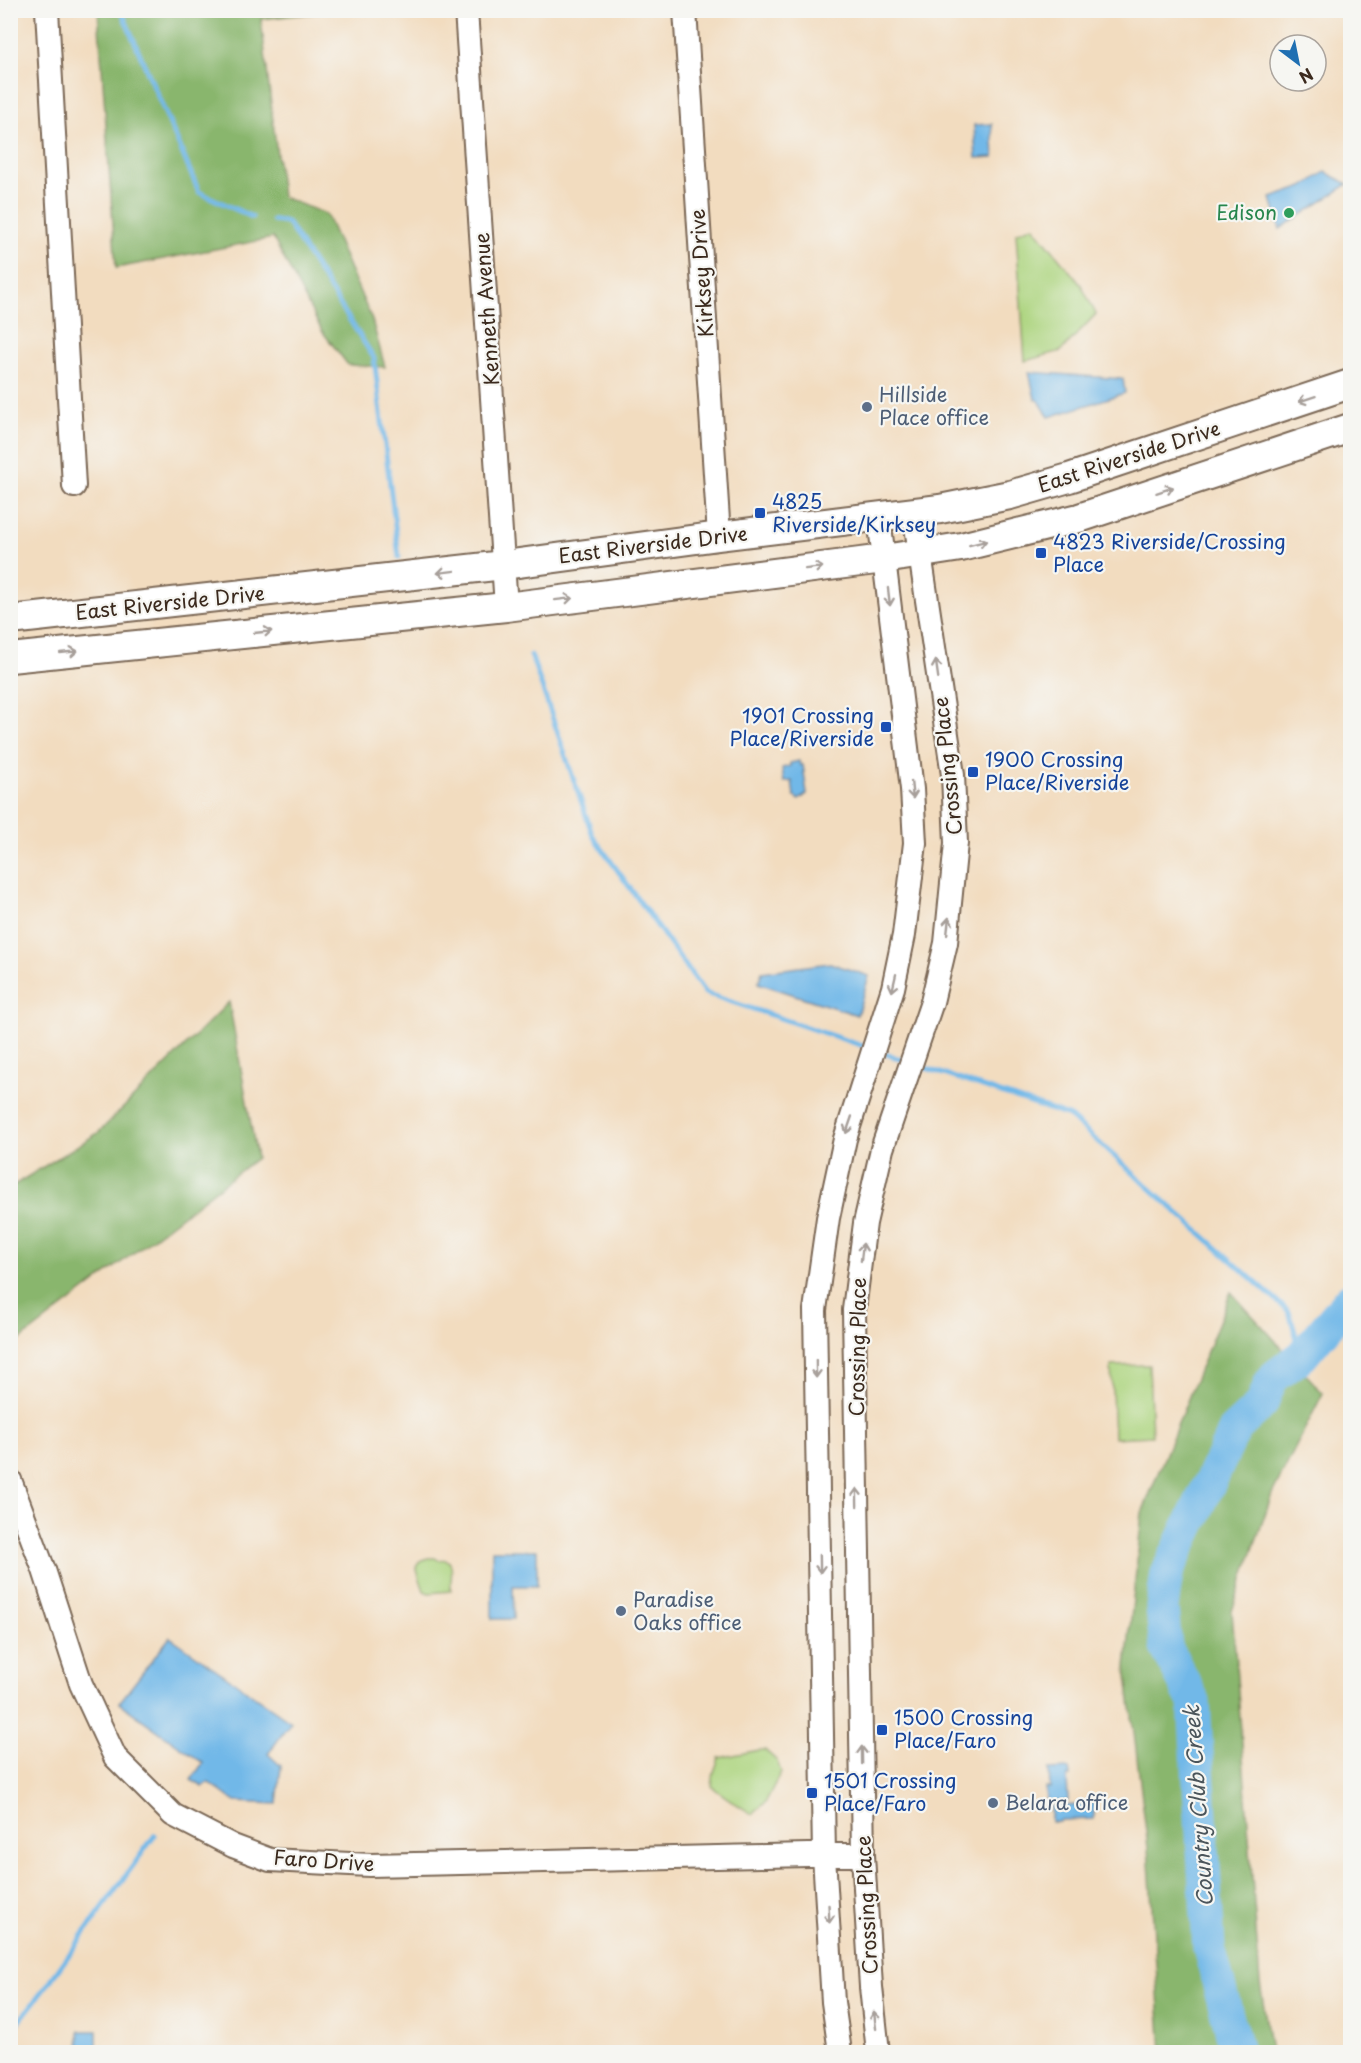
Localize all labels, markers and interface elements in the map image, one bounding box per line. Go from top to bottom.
north arrow [1268,33,1328,93]
text: N [1295,63,1318,90]
place label: Edison [1216,197,1277,227]
marker: Edison [1282,206,1296,220]
street label: Kirksey Drive [682,208,720,338]
street label: Kenneth Avenue [466,231,506,387]
place label: Hillside Place office [879,379,989,432]
one-way arrow [1298,394,1317,405]
marker: Hillside Place office [860,400,874,414]
street label: East Riverside Drive [1034,412,1224,500]
one-way arrow [1155,483,1174,494]
place label: 4825 Riverside/Kirksey [772,486,936,539]
marker: 4825 Riverside/Kirksey [753,506,767,520]
street label: East Riverside Drive [557,518,749,570]
place label: 4823 Riverside/Crossing Place [1053,526,1286,579]
one-way arrow [968,536,987,548]
marker: 4823 Riverside/Crossing Place [1034,546,1048,560]
one-way arrow [804,562,824,573]
one-way arrow [436,566,456,577]
street label: East Riverside Drive [74,577,266,627]
one-way arrow [883,586,894,606]
one-way arrow [554,594,574,605]
one-way arrow [252,626,272,637]
one-way arrow [58,646,78,657]
one-way arrow [932,660,943,680]
street label: Crossing Place [925,695,969,837]
place label: 1901 Crossing Place/Riverside [730,700,874,753]
marker: 1901 Crossing Place/Riverside [879,720,893,734]
place label: 1900 Crossing Place/Riverside [985,744,1129,797]
marker: 1900 Crossing Place/Riverside [966,765,980,779]
one-way arrow [907,780,918,800]
one-way arrow [943,917,954,937]
one-way arrow [887,973,899,992]
one-way arrow [843,1115,854,1134]
one-way arrow [856,1242,867,1262]
street label: Crossing Place [841,1277,873,1417]
one-way arrow [810,1358,822,1378]
one-way arrow [852,1487,863,1507]
one-way arrow [814,1553,825,1573]
place label: Paradise Oaks office [633,1584,742,1637]
marker: Paradise Oaks office [614,1604,628,1618]
place label: 1500 Crossing Place/Faro [894,1702,1033,1755]
water label: Country Club Creek [1174,1703,1220,1908]
marker: 1500 Crossing Place/Faro [875,1723,889,1737]
one-way arrow [856,1745,868,1765]
place label: 1501 Crossing Place/Faro [824,1765,957,1818]
marker: 1501 Crossing Place/Faro [805,1786,819,1800]
place label: Belara office [1005,1787,1128,1817]
marker: Belara office [986,1796,1000,1810]
street label: Crossing Place [847,1835,885,1975]
street label: Faro Drive [273,1842,376,1878]
one-way arrow [823,1904,834,1924]
one-way arrow [869,2011,880,2030]

